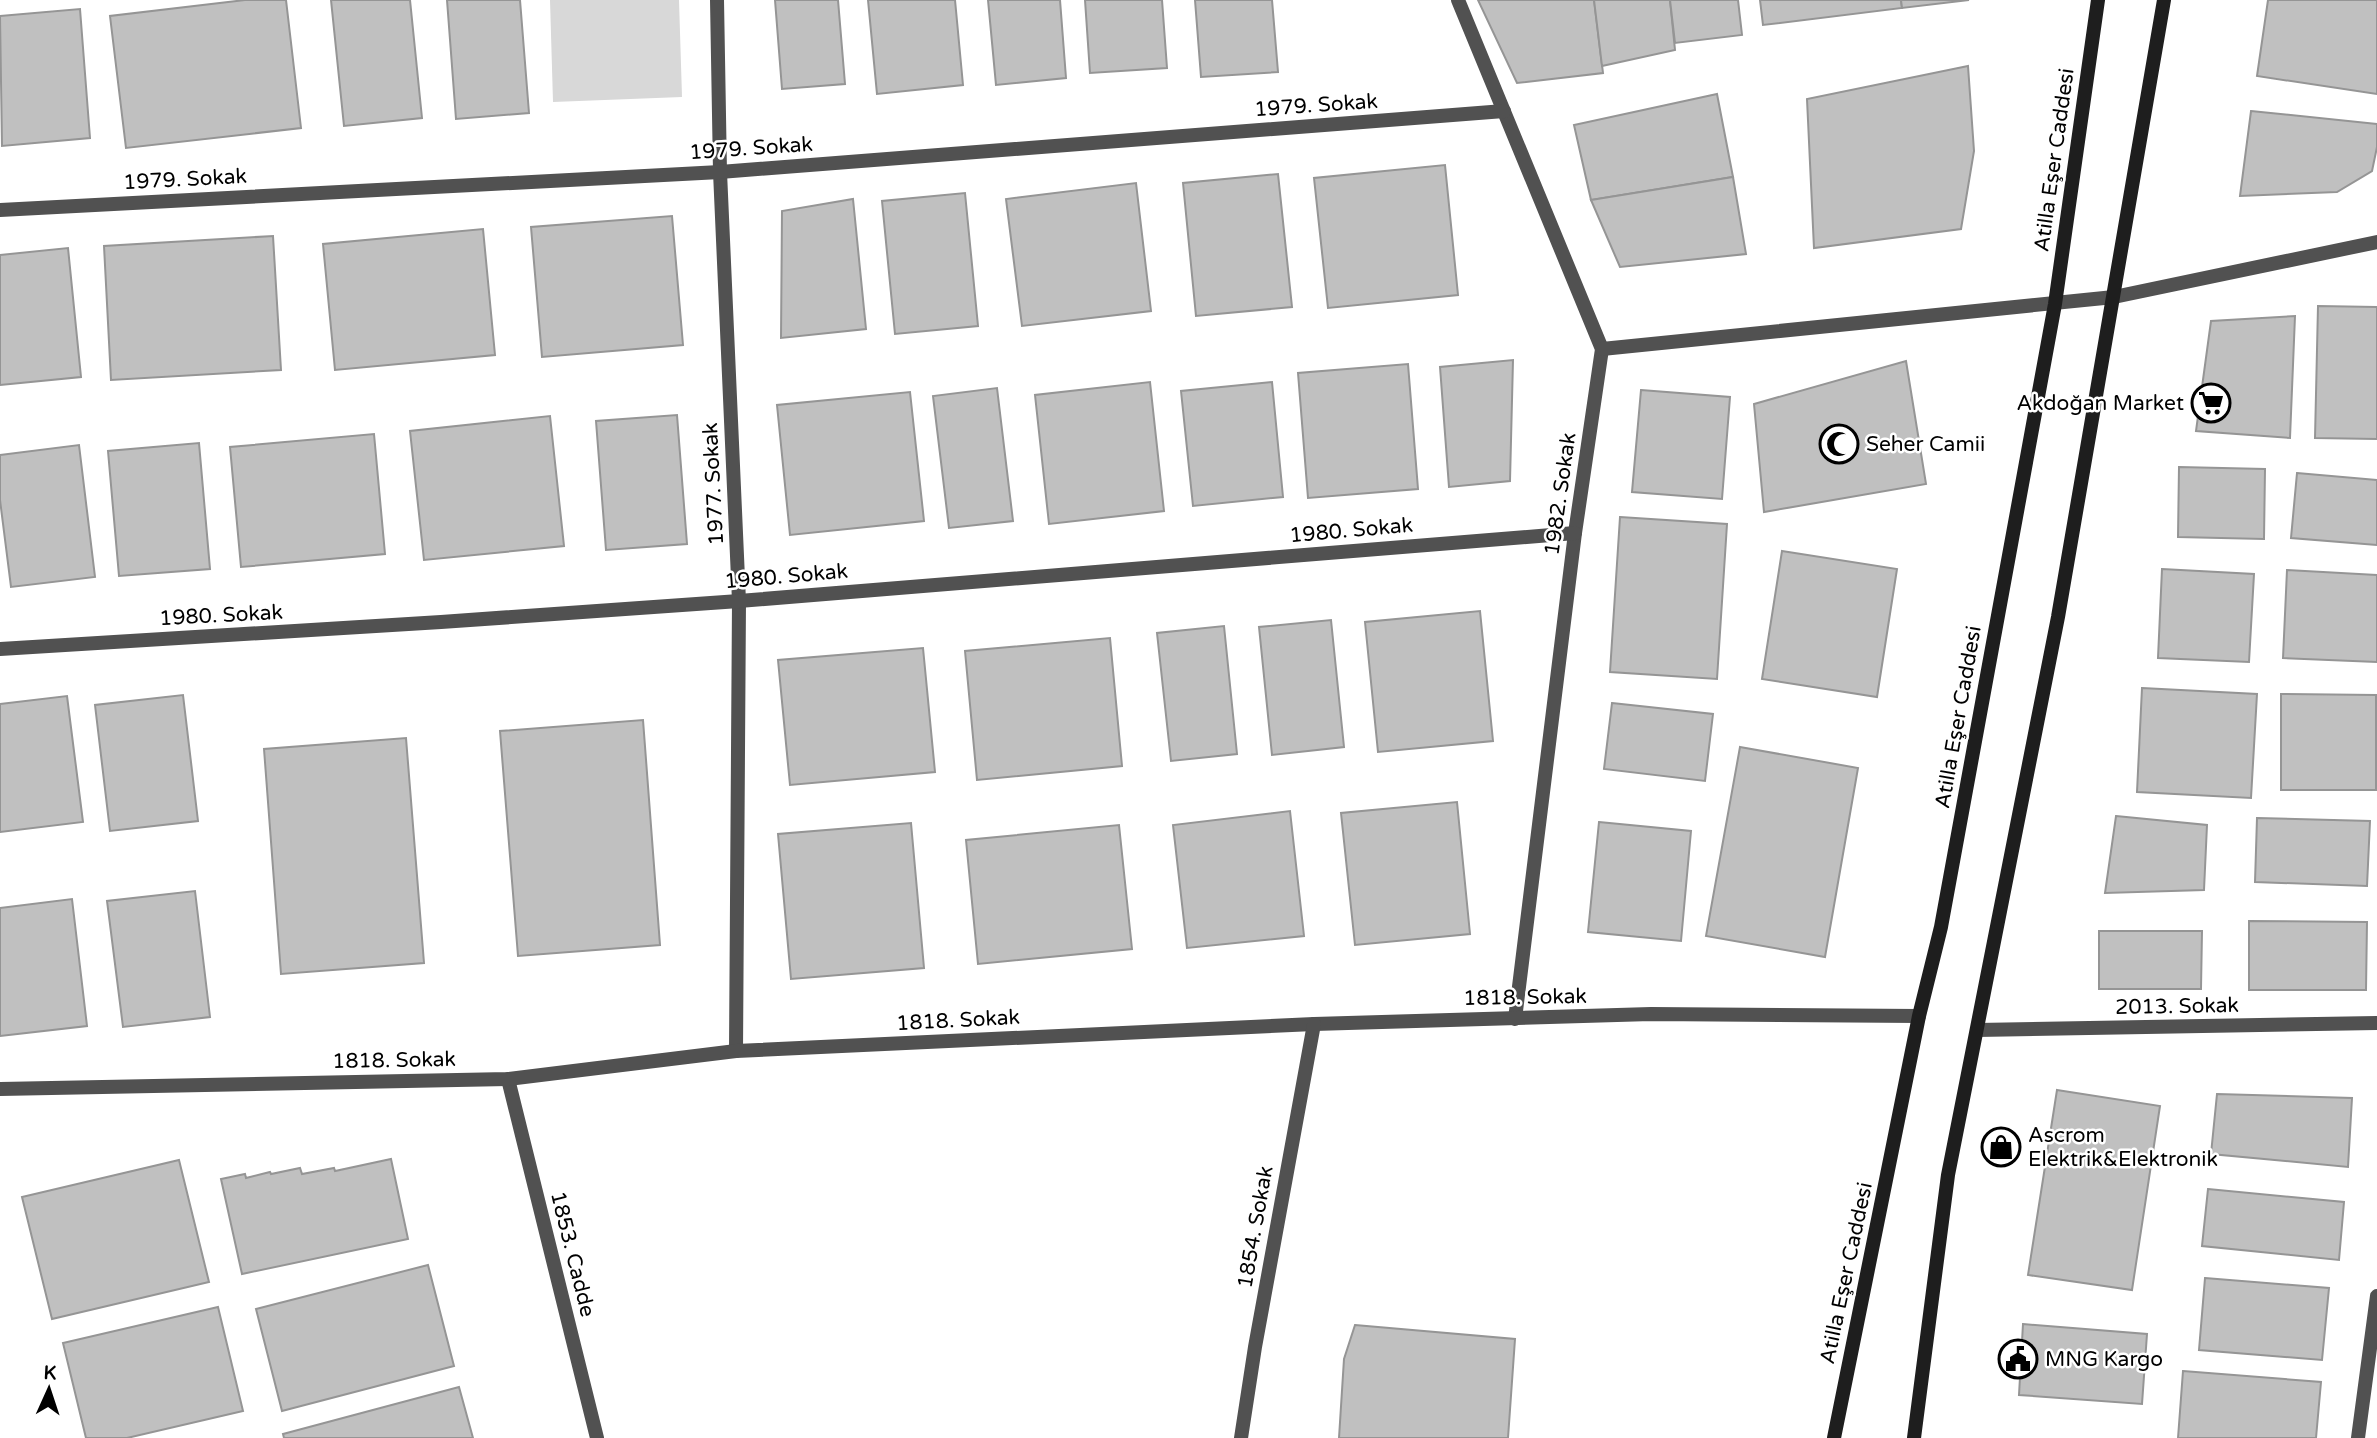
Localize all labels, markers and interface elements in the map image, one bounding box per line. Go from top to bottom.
street label: Atilla Eşer Caddesi [2029,67,2080,253]
street label: 1979. Sokak [1253,89,1379,122]
street label: 1979. Sokak [688,132,814,165]
street label: 1979. Sokak [123,164,248,195]
supermarket icon: Akdoğan Market [2190,382,2232,424]
place label: Akdoğan Market [2017,391,2184,416]
street label: 1977. Sokak [698,422,729,546]
mosque icon: Seher Camii [1818,423,1860,465]
street label: 1982. Sokak [1539,431,1581,557]
place label: Seher Camii [1866,432,1985,457]
street label: 1980. Sokak [1288,513,1414,548]
street label: 1980. Sokak [723,559,849,594]
street label: 1980. Sokak [159,600,284,631]
street label: Atilla Eşer Caddesi [1930,624,1987,810]
street label: 1818. Sokak [1463,984,1587,1011]
street label: 2013. Sokak [2115,993,2239,1020]
street label: 1818. Sokak [896,1005,1021,1036]
street label: 1818. Sokak [332,1047,456,1074]
place label: Ascrom Elektrik&Elektronik [2028,1123,2218,1172]
shop icon: Ascrom Elektrik&Elektronik [1980,1126,2022,1168]
street label: 1854. Sokak [1232,1164,1279,1290]
street label: Atilla Eşer Caddesi [1815,1180,1878,1366]
street label: 1853. Cadde [545,1189,600,1320]
public building icon: MNG Kargo [1997,1338,2039,1380]
place label: MNG Kargo [2045,1347,2163,1372]
north arrow [14,1354,84,1424]
text: K [43,1362,57,1384]

